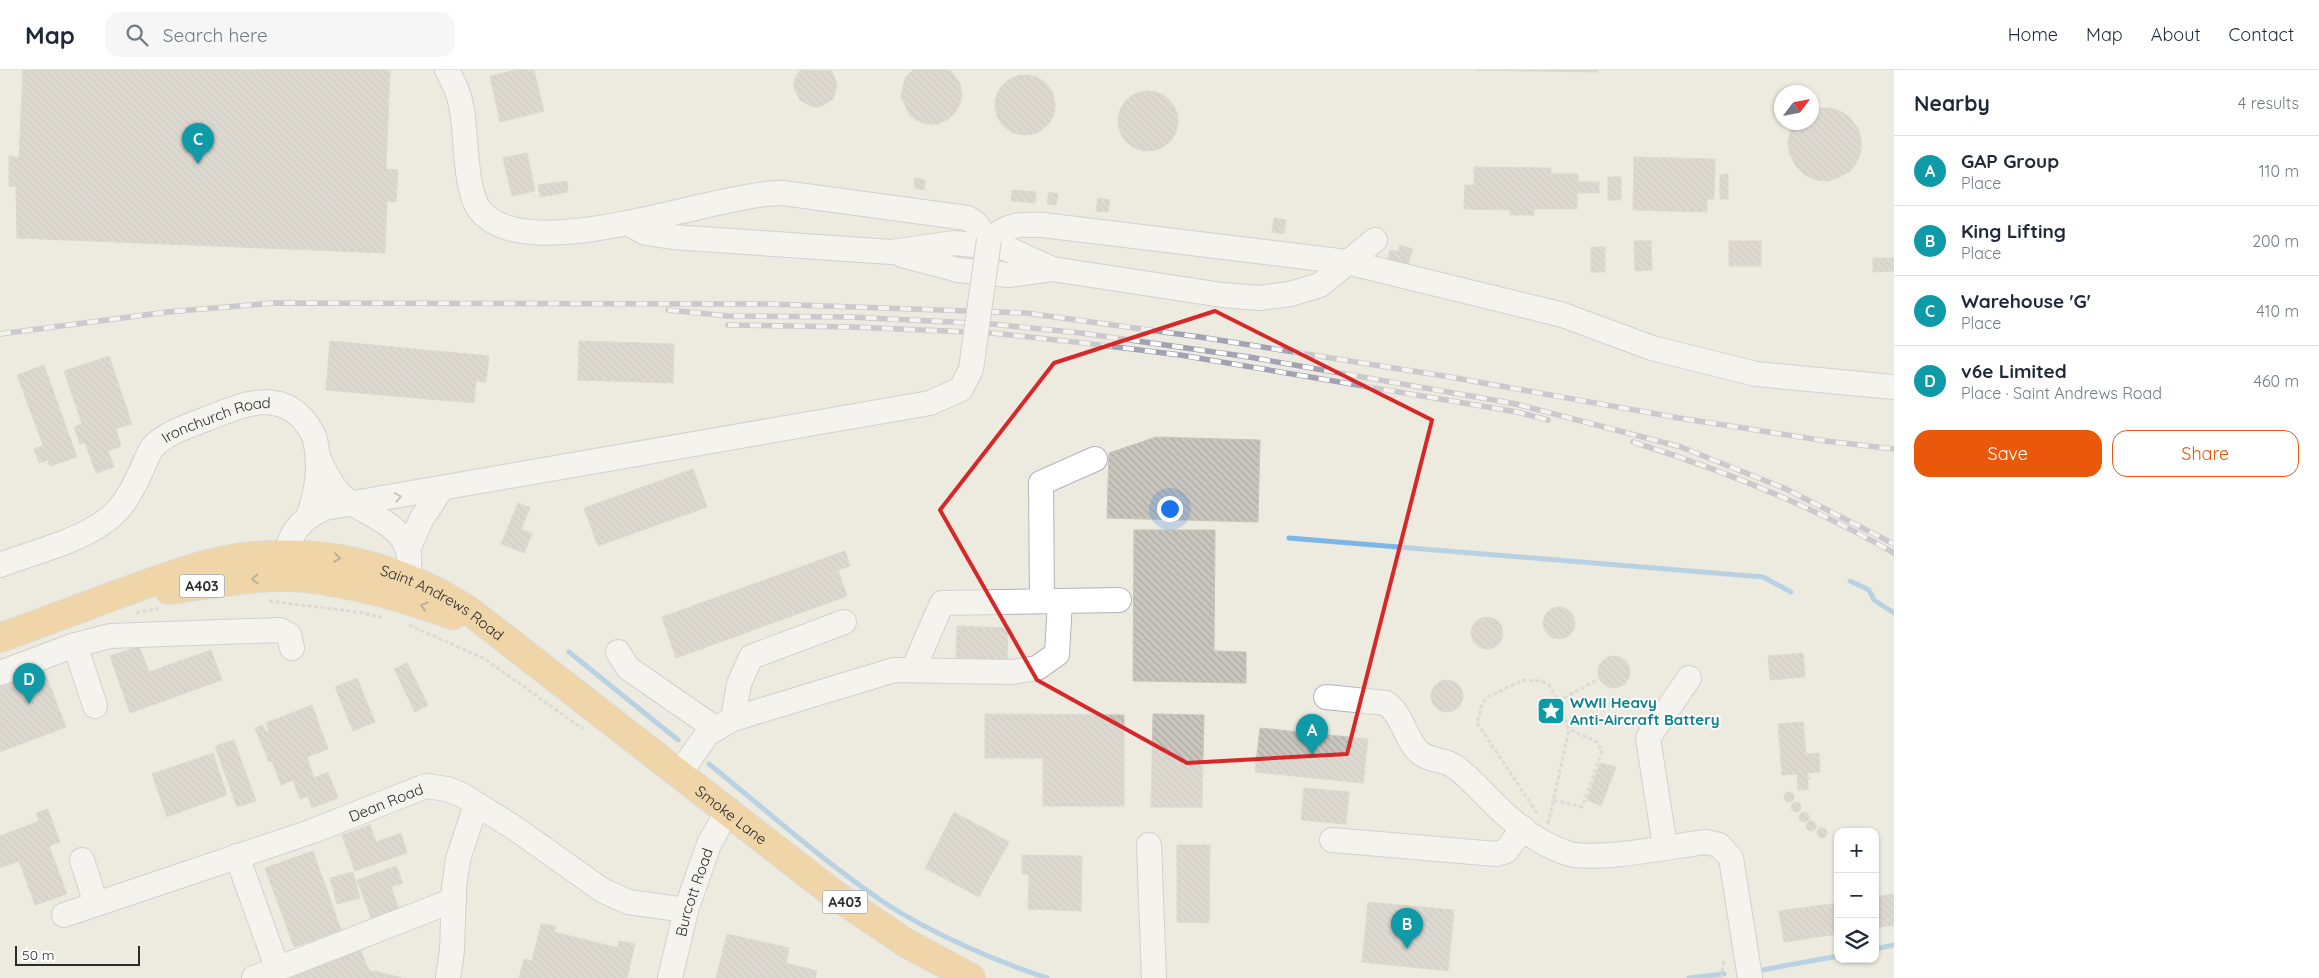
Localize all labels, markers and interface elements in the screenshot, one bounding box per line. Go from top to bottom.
search box [105,12,455,57]
text: Map [25,20,75,50]
icon: search [123,21,151,49]
text: Search here [163,23,268,47]
text: Home [2008,23,2058,46]
text: Map [2086,23,2123,46]
text: About [2151,23,2201,46]
text: Contact [2229,23,2294,46]
north arrow [1774,85,1819,130]
text: Nearby [1914,90,1990,116]
text: 4 results [2238,93,2299,113]
pin: C [182,123,214,164]
text: GAP Group [1961,149,2059,173]
text: A [1925,161,1935,181]
text: 110 m [2259,161,2299,181]
text: Place [1961,173,2001,193]
text: King Lifting [1961,219,2066,243]
text: B [1925,231,1935,251]
text: 200 m [2252,231,2299,251]
text: Place [1961,243,2001,263]
text: Warehouse 'G' [1961,289,2091,313]
text: C [1925,301,1935,321]
text: 410 m [2256,301,2299,321]
text: Place [1961,313,2001,333]
text: v6e Limited [1961,359,2067,383]
text: D [1924,371,1936,391]
text: 460 m [2253,371,2299,391]
text: Place · Saint Andrews Road [1961,383,2162,403]
street label: Ironchurch Road [157,393,271,447]
button: Save [1914,430,2102,477]
button: Share [2112,430,2299,477]
one-way arrow [393,493,402,503]
your location [1157,496,1183,522]
one-way arrow [333,552,341,563]
street label: Saint Andrews Road [378,560,508,644]
road number: A403 [180,574,224,598]
one-way arrow [251,574,259,585]
one-way arrow [420,601,428,611]
pin: D [13,663,45,704]
place label: WWII Heavy Anti-Aircraft Battery [1570,693,1720,729]
place icon: WWII Heavy Anti-Aircraft Battery [1536,696,1566,726]
pin: A [1296,714,1328,755]
street label: Dean Road [346,779,426,825]
street label: Smoke Lane [692,781,771,848]
map controls [1834,828,1879,963]
button: + [1834,828,1879,873]
street label: Burcott Road [671,845,716,938]
button: − [1834,873,1879,918]
road number: A403 [822,890,868,914]
pin: B [1391,908,1423,949]
button: layers [1834,918,1879,963]
scale bar [15,943,140,966]
text: 50 m [22,946,55,964]

